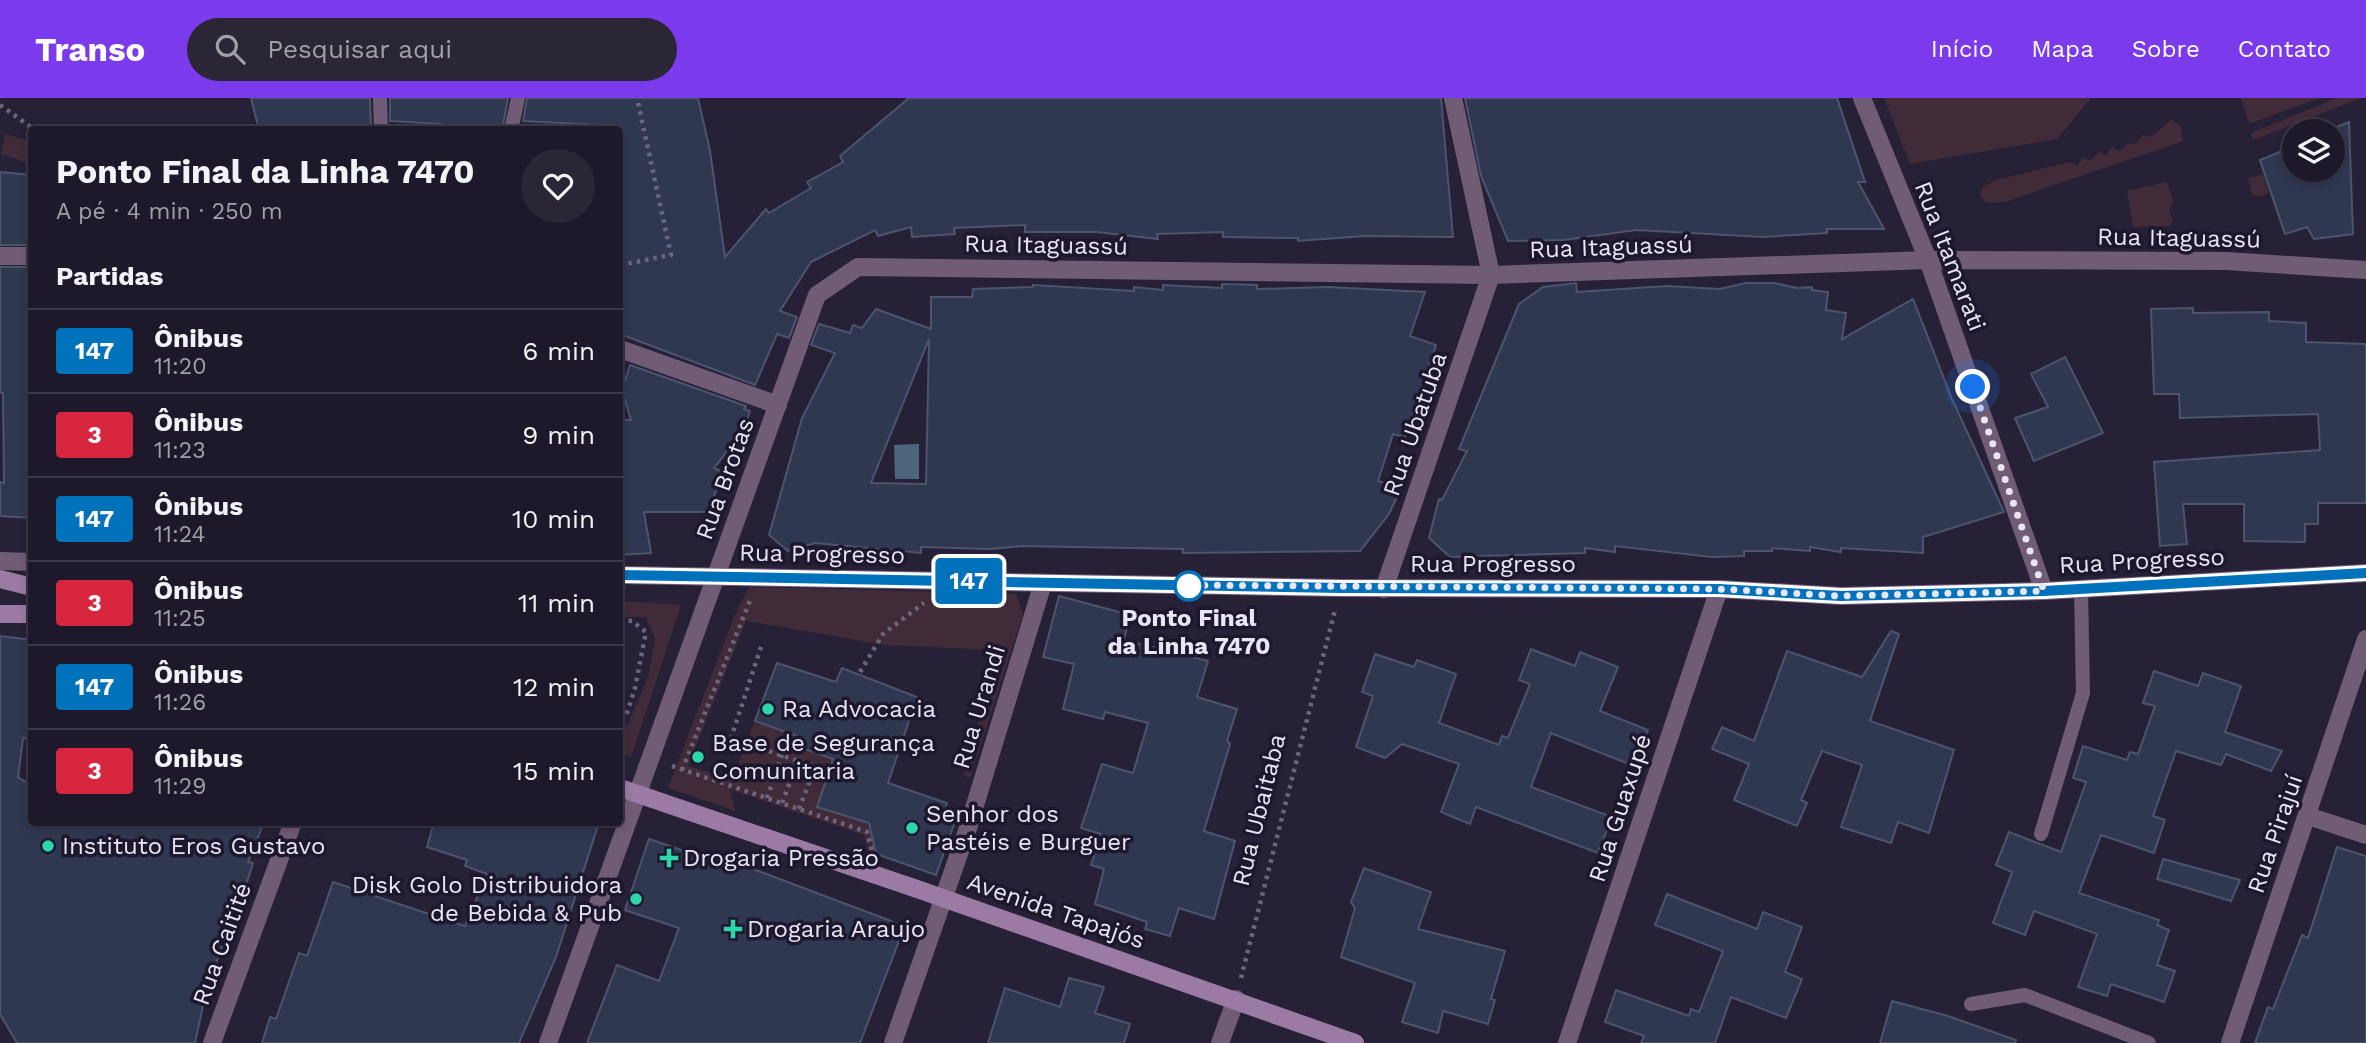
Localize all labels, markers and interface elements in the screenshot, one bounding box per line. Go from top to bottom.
search box [187,18,677,81]
text: Transo [35,30,145,69]
icon: search [211,30,249,68]
text: Pesquisar aqui [267,34,452,64]
text: Início [1931,35,1993,63]
text: Mapa [2031,35,2094,63]
text: Sobre [2132,35,2200,63]
text: Contato [2238,35,2331,63]
map controls [2282,119,2345,182]
button: layers [2282,119,2345,182]
button: heart [521,149,595,223]
text: Ponto Final da Linha 7470 [56,152,474,191]
street label: Rua Itamarati [1909,177,1991,335]
text: A pé · 4 min · 250 m [56,198,283,225]
street label: Rua Itaguassú [2097,223,2261,253]
street label: Rua Itaguassú [964,230,1128,260]
street label: Rua Itaguassú [1529,230,1693,264]
text: Partidas [56,261,163,291]
text: Ônibus [154,323,243,353]
text: 6 min [523,336,595,366]
text: 147 [75,337,114,365]
street label: Rua Ubatuba [1377,348,1453,500]
text: 11:20 [154,353,206,380]
your location [1955,369,1990,404]
text: Ônibus [154,407,243,437]
street label: Rua Brotas [690,414,760,544]
text: 9 min [522,420,595,450]
text: 3 [87,421,102,449]
text: 11:23 [154,437,206,464]
text: Ônibus [154,491,243,521]
text: 10 min [512,504,595,534]
text: 147 [75,505,114,533]
text: 11:24 [154,521,206,548]
street label: Rua Progresso [739,539,905,569]
street label: Rua Progresso [2058,543,2226,579]
street label: Rua Progresso [1410,550,1576,578]
line badge: 147 [929,558,1009,604]
text: 147 [949,567,989,595]
marker: Ponto Final da Linha 7470 [1174,571,1204,601]
text: Ônibus [154,575,243,605]
text: 11 min [518,588,595,618]
text: 3 [87,589,102,617]
place label: Ponto Final da Linha 7470 [1108,604,1270,660]
text: 11:25 [154,605,206,632]
street label: Rua Urandi [947,642,1011,772]
text: Ônibus [154,659,243,689]
text: 12 min [513,672,595,702]
text: 147 [75,673,114,701]
text: 11:26 [154,689,206,716]
place label: Ra Advocacia [782,695,936,723]
marker: Ra Advocacia [760,701,776,717]
place label: Base de Segurança Comunitaria [712,729,935,785]
street label: Rua Guaxupé [1583,730,1657,886]
street label: Rua Ubaitaba [1227,731,1291,889]
text: Ônibus [154,743,243,773]
marker: Base de Segurança Comunitaria [690,749,706,765]
text: 15 min [513,756,595,786]
text: 3 [87,757,102,785]
street label: Rua Pirajuí [2242,771,2308,897]
text: 11:29 [154,773,206,800]
place label: Senhor dos Pastéis e Burguer [926,800,1131,856]
marker: Senhor dos Pastéis e Burguer [904,820,920,836]
place label: Instituto Eros Gustavo [62,832,325,860]
marker: Instituto Eros Gustavo [40,838,56,854]
place label: Drogaria Pressão [683,844,879,872]
marker: Drogaria Pressão [661,850,677,866]
street label: Avenida Tapajós [964,867,1148,955]
place label: Disk Golo Distribuidora de Bebida & Pub [352,871,622,927]
street label: Rua Caitité [187,879,257,1009]
marker: Disk Golo Distribuidora de Bebida & Pub [628,891,644,907]
place label: Drogaria Araujo [747,915,925,943]
marker: Drogaria Araujo [725,921,741,937]

